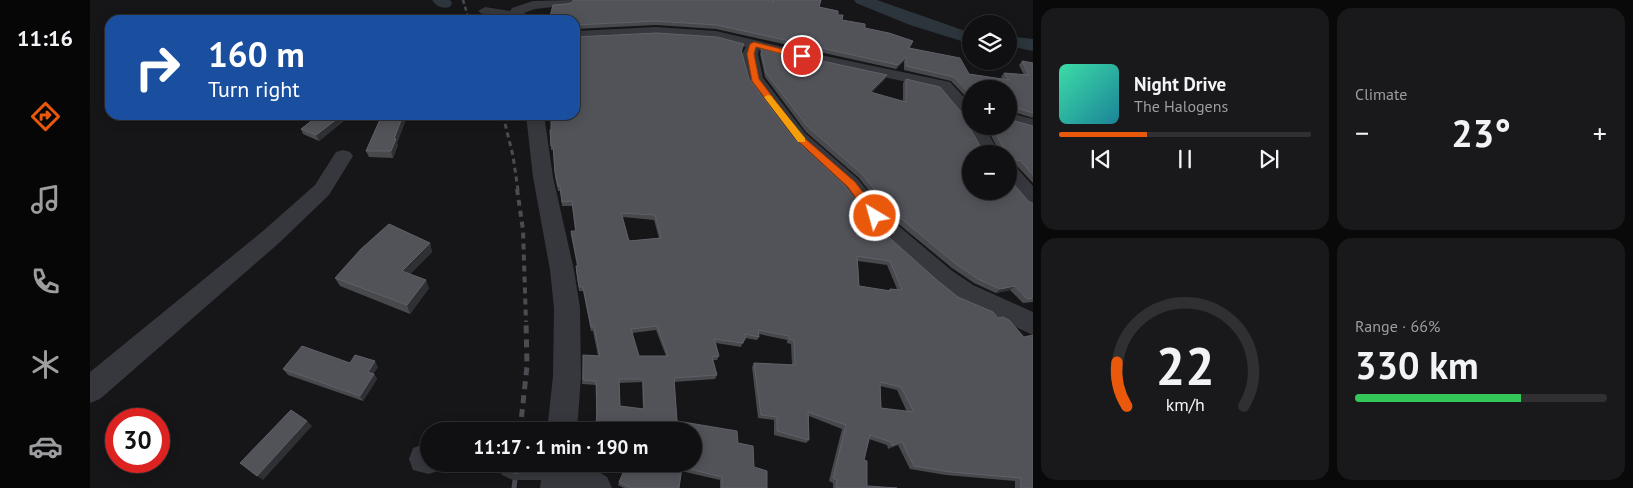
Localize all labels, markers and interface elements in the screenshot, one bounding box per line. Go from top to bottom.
map controls [962,15,1017,200]
button: layers [962,15,1017,70]
text: 11:16 [17,24,73,52]
text: 160 m [208,31,305,77]
icon: right [125,35,190,100]
pin [781,35,823,77]
icon: arrive [788,42,816,70]
text: Night Drive [1134,72,1226,96]
text: Turn right [208,75,300,103]
button: + [962,80,1017,135]
text: Climate [1355,84,1407,104]
text: The Halogens [1134,96,1228,116]
icon: directions [28,99,63,134]
text: 23° [1451,108,1511,157]
text: − [1355,114,1369,151]
text: + [1593,114,1607,151]
button: − [962,145,1017,200]
icon: previous [1087,145,1115,173]
icon: pause [1171,145,1199,173]
icon: next [1255,145,1283,173]
icon: music [28,182,63,217]
position arrow [848,189,900,241]
icon: phone [28,264,63,299]
text: Range · 66% [1355,316,1440,336]
text: 22 [1156,332,1214,399]
text: 330 km [1355,340,1479,389]
icon: climate [28,347,63,382]
text: km/h [1165,393,1205,416]
speed limit sign: 30 [105,408,170,473]
icon: car [28,429,63,464]
text: 11:17 · 1 min · 190 m [474,435,648,459]

